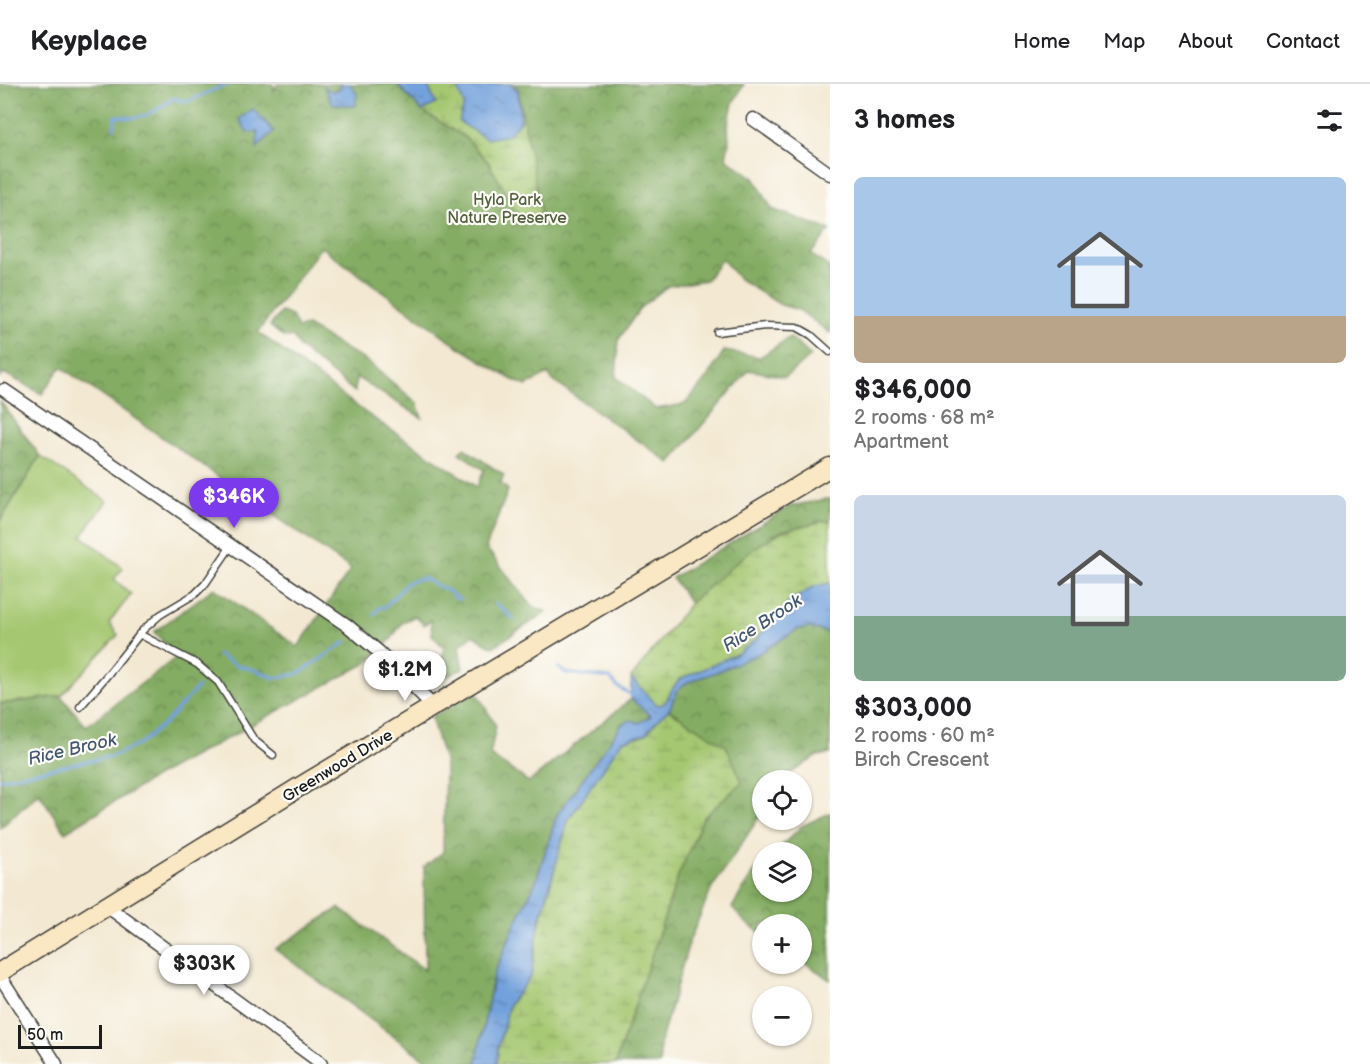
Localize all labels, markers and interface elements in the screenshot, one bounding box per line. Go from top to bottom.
text: Keyplace [30,25,147,58]
text: Home [1013,29,1070,54]
text: Map [1103,29,1145,54]
text: About [1178,29,1233,54]
text: Contact [1266,29,1340,54]
icon: filters [1313,104,1346,137]
text: 3 homes [854,105,955,136]
park label: Hyla Park Nature Preserve [447,191,567,228]
icon: home [1046,216,1154,324]
text: $346,000 [854,375,972,406]
text: 2 rooms · 68 m² [854,406,995,430]
text: Apartment [854,430,949,454]
pin: $346K [192,478,276,529]
text: $346K [203,485,265,509]
icon: home [1046,534,1154,642]
water label: Rice Brook [719,589,807,657]
pin: $1.2M [363,651,447,702]
text: $1.2M [377,658,433,682]
text: $303,000 [854,693,972,724]
text: 2 rooms · 60 m² [854,724,995,748]
street label: Greenwood Drive [279,726,397,807]
water label: Rice Brook [26,729,120,770]
text: Birch Crescent [854,748,989,772]
map controls [752,770,812,1046]
button: locate [752,770,812,830]
button: layers [752,842,812,902]
button: + [752,914,812,974]
pin: $303K [162,945,246,996]
text: $303K [173,952,235,976]
button: − [752,986,812,1046]
scale bar [18,1022,102,1050]
text: 50 m [27,1026,63,1045]

